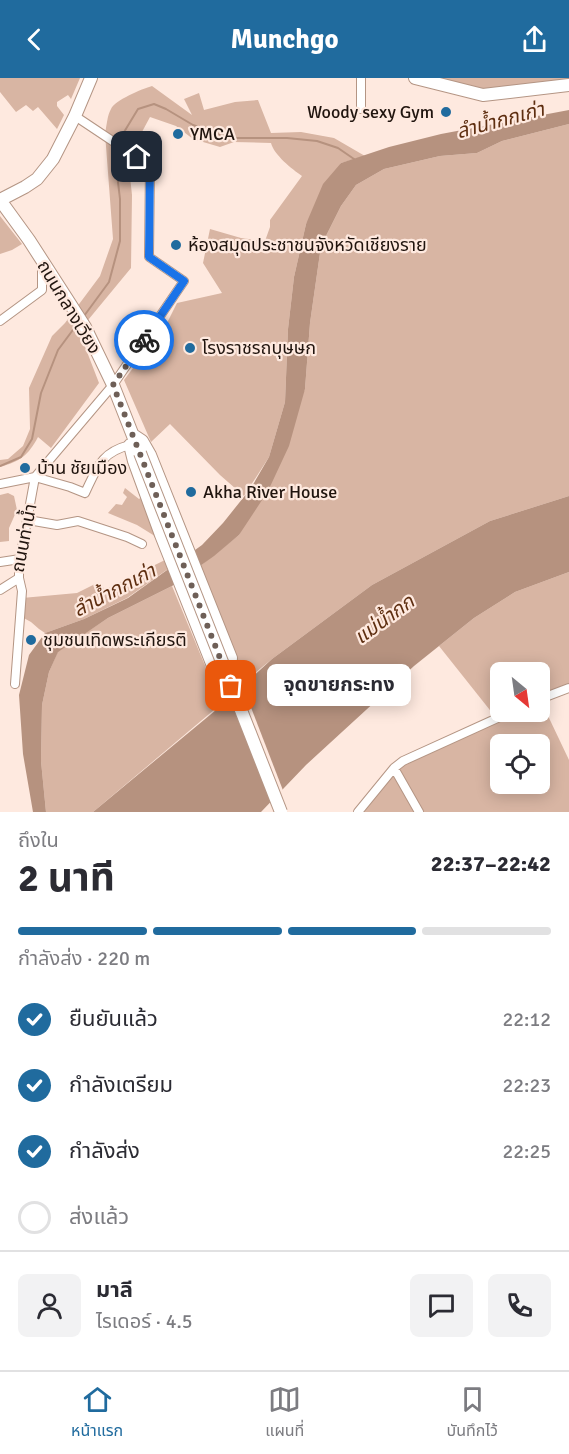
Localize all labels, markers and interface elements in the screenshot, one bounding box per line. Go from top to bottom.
icon: back [18,23,51,56]
text: Munchgo [230,23,339,56]
icon: share [518,23,551,56]
water label: ลำน้ำกกเก่า [453,95,548,144]
place label: Woody sexy Gym [307,101,434,123]
marker: Woody sexy Gym [439,105,453,119]
place label: YMCA [190,123,235,145]
marker: YMCA [171,127,185,141]
pin [111,131,162,182]
icon: home [120,140,153,173]
place label: ห้องสมุดประชาชนจังหวัดเชียงราย [188,234,427,256]
marker: ห้องสมุดประชาชนจังหวัดเชียงราย [169,238,183,252]
street label: ถนนกลางเวียง [32,256,106,358]
courier [114,310,174,370]
icon: bike [128,324,161,357]
place label: โรงราชรถบุษษก [202,337,316,359]
marker: โรงราชรถบุษษก [183,341,197,355]
place label: บ้าน ชัยเมือง [37,457,127,479]
marker: บ้าน ชัยเมือง [18,461,32,475]
place label: Akha River House [203,481,337,503]
marker: Akha River House [184,485,198,499]
street label: ถนนท่าน้ำ [5,501,41,574]
water label: ลำน้ำกกเก่า [68,556,161,623]
water label: แม่น้ำกก [348,587,420,650]
place label: ชุมชนเทิดพระเกียรติ [43,629,187,651]
marker: ชุมชนเทิดพระเกียรติ [24,633,38,647]
pin [205,660,256,711]
north arrow [490,662,550,722]
map controls [490,662,550,794]
callout: จุดขายกระทง [267,665,411,707]
icon: bag [214,669,247,702]
text: จุดขายกระทง [283,672,395,697]
button: locate [490,734,550,794]
text: ถึงใน [18,828,59,853]
text: 22:37–22:42 [431,850,551,877]
text: 2 นาที [18,854,115,902]
text: กำลังส่ง · 220 m [18,946,150,971]
icon: check [18,1003,51,1036]
text: ยืนยันแล้ว [69,1005,158,1032]
text: 22:12 [502,1007,551,1032]
icon: check [18,1069,51,1102]
text: กำลังเตรียม [69,1071,173,1098]
text: 22:23 [502,1073,551,1098]
icon: check [18,1135,51,1168]
text: กำลังส่ง [69,1137,140,1164]
text: 22:25 [502,1139,551,1164]
text: ส่งแล้ว [69,1203,129,1230]
button: person [18,1274,81,1337]
button: chat [410,1274,473,1337]
button: phone [488,1274,551,1337]
text: มาลี [96,1276,133,1303]
text: ไรเดอร์ · 4.5 [96,1309,193,1334]
tab: หน้าแรก [71,1383,123,1443]
tab: แผนที่ [265,1383,304,1443]
tab: บันทึกไว้ [446,1383,498,1443]

